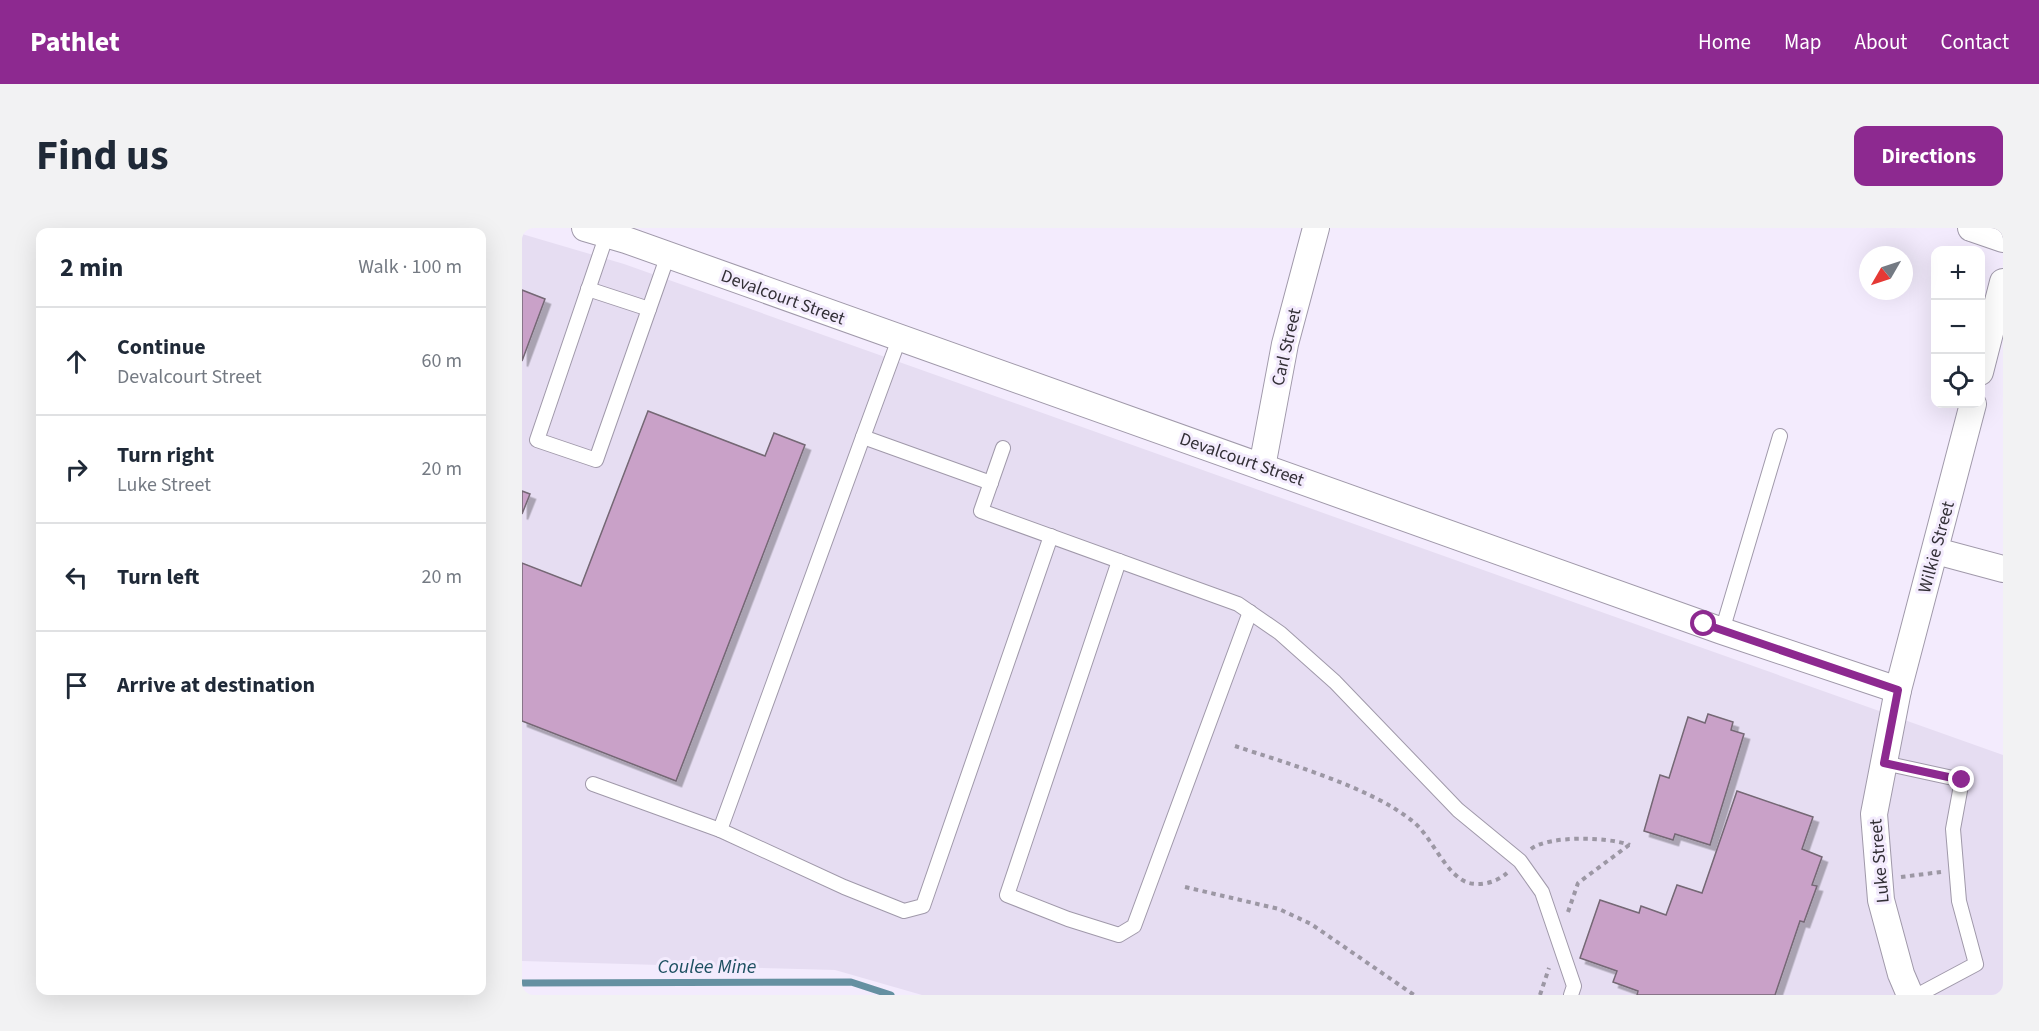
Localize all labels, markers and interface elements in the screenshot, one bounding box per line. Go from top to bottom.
text: Pathlet [30,22,120,62]
text: Home [1698,27,1751,57]
text: Map [1784,27,1822,57]
text: About [1855,27,1907,57]
text: Contact [1940,27,2009,57]
text: Find us [36,126,169,186]
button: Directions [1854,126,2003,186]
north arrow [1859,246,1913,300]
map controls [1931,246,1985,408]
button: + [1931,246,1985,300]
text: 2 min [60,249,123,286]
text: Walk · 100 m [358,253,462,281]
street label: Devalcourt Street [717,263,848,331]
button: − [1931,300,1985,354]
street label: Carl Street [1265,306,1308,388]
text: Continue [117,331,206,363]
icon: ahead [60,345,93,378]
text: 60 m [422,347,462,375]
button: locate [1931,354,1985,408]
text: Devalcourt Street [117,363,262,391]
street label: Devalcourt Street [1176,426,1307,492]
text: Turn right [117,439,214,471]
icon: right [60,453,93,486]
text: 20 m [422,455,462,483]
text: Luke Street [117,471,211,499]
street label: Wilkie Street [1912,498,1961,596]
icon: left [60,561,93,594]
text: Turn left [117,561,199,593]
text: 20 m [422,563,462,591]
route start [1690,610,1716,636]
icon: arrive [60,669,93,702]
text: Arrive at destination [117,669,315,701]
route end [1948,766,1974,792]
street label: Luke Street [1863,818,1896,904]
water label: Coulee Mine [658,953,756,981]

